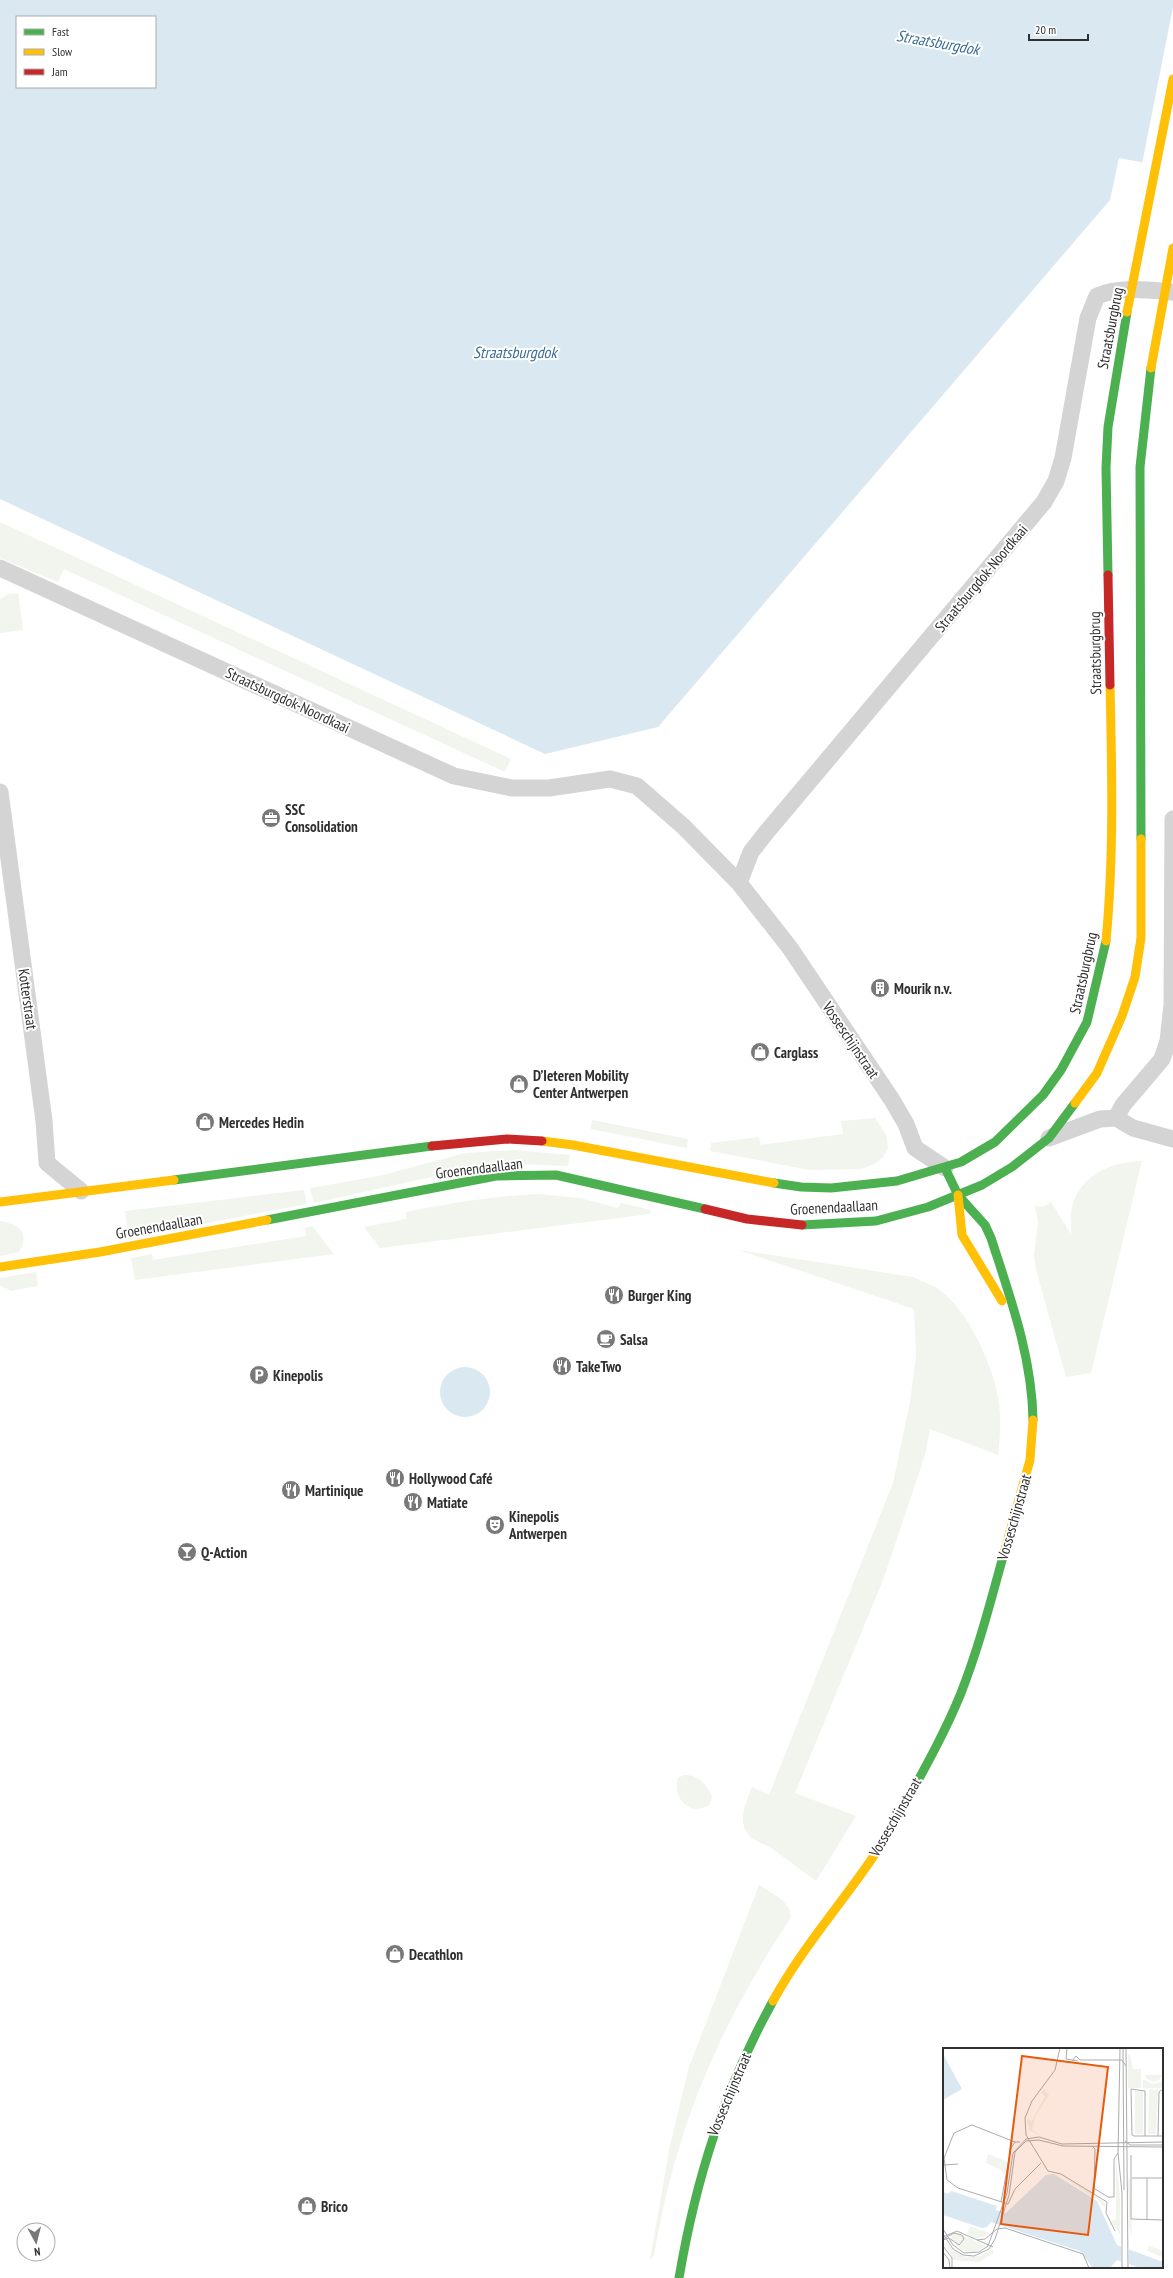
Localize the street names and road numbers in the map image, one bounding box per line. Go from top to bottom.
street label: Straatsburgbrug [1093,285,1127,371]
street label: Straatsburgdok-Noordkaai [930,520,1032,636]
street label: Straatsburgbrug [1085,611,1105,695]
street label: Straatsburgdok-Noordkaai [223,663,353,737]
street label: Straatsburgbrug [1065,930,1101,1016]
street label: Kotterstraat [14,967,42,1031]
street label: Vosseschijnstraat [818,997,884,1082]
street label: Groenendaallaan [434,1153,524,1183]
street label: Groenendaallaan [790,1195,878,1219]
street label: Groenendaallaan [114,1209,204,1243]
street label: Vosseschijnstraat [992,1472,1035,1563]
street label: Vosseschijnstraat [864,1774,925,1861]
street label: Vosseschijnstraat [703,2050,755,2139]

